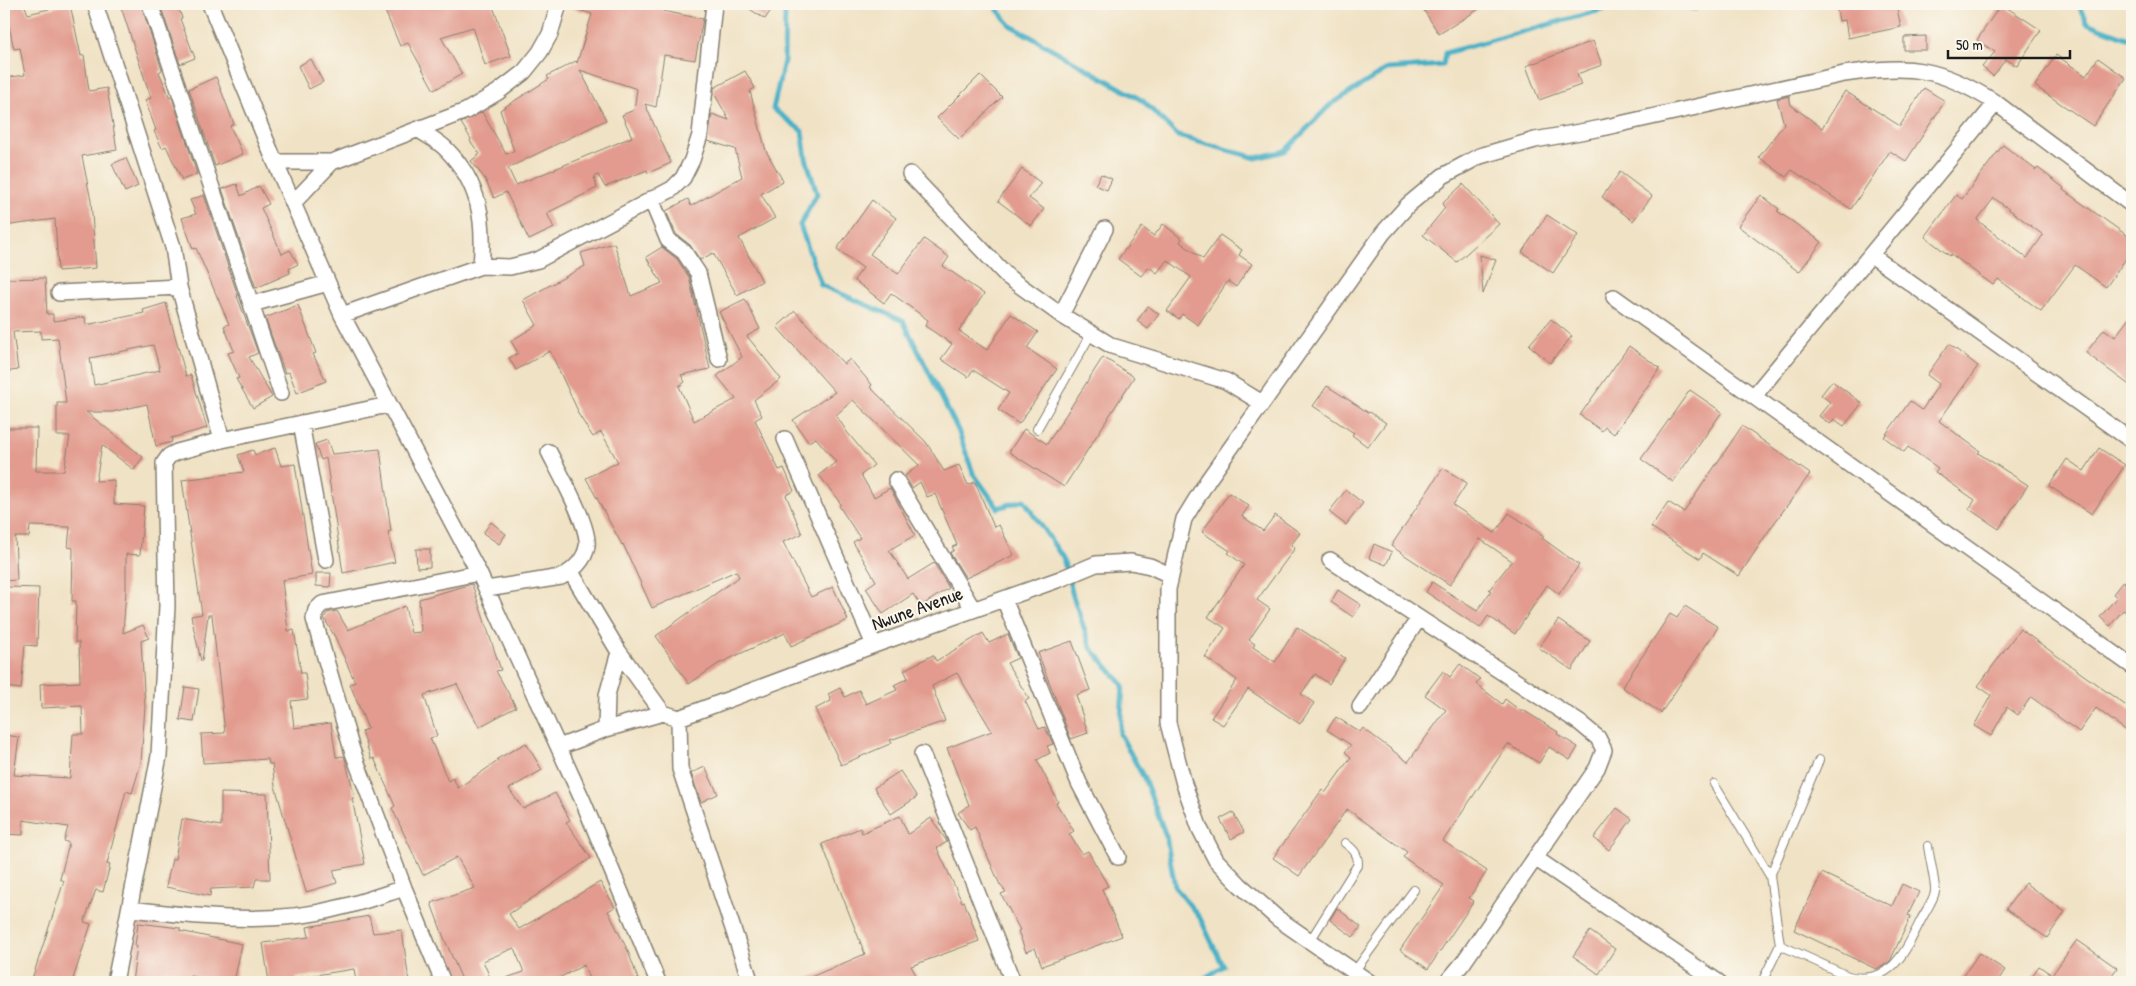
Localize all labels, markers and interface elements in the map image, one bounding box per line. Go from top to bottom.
scale bar [1948,28,2071,60]
text: 50 m [1956,34,1983,55]
street label: Nwune Avenue [868,579,967,636]

